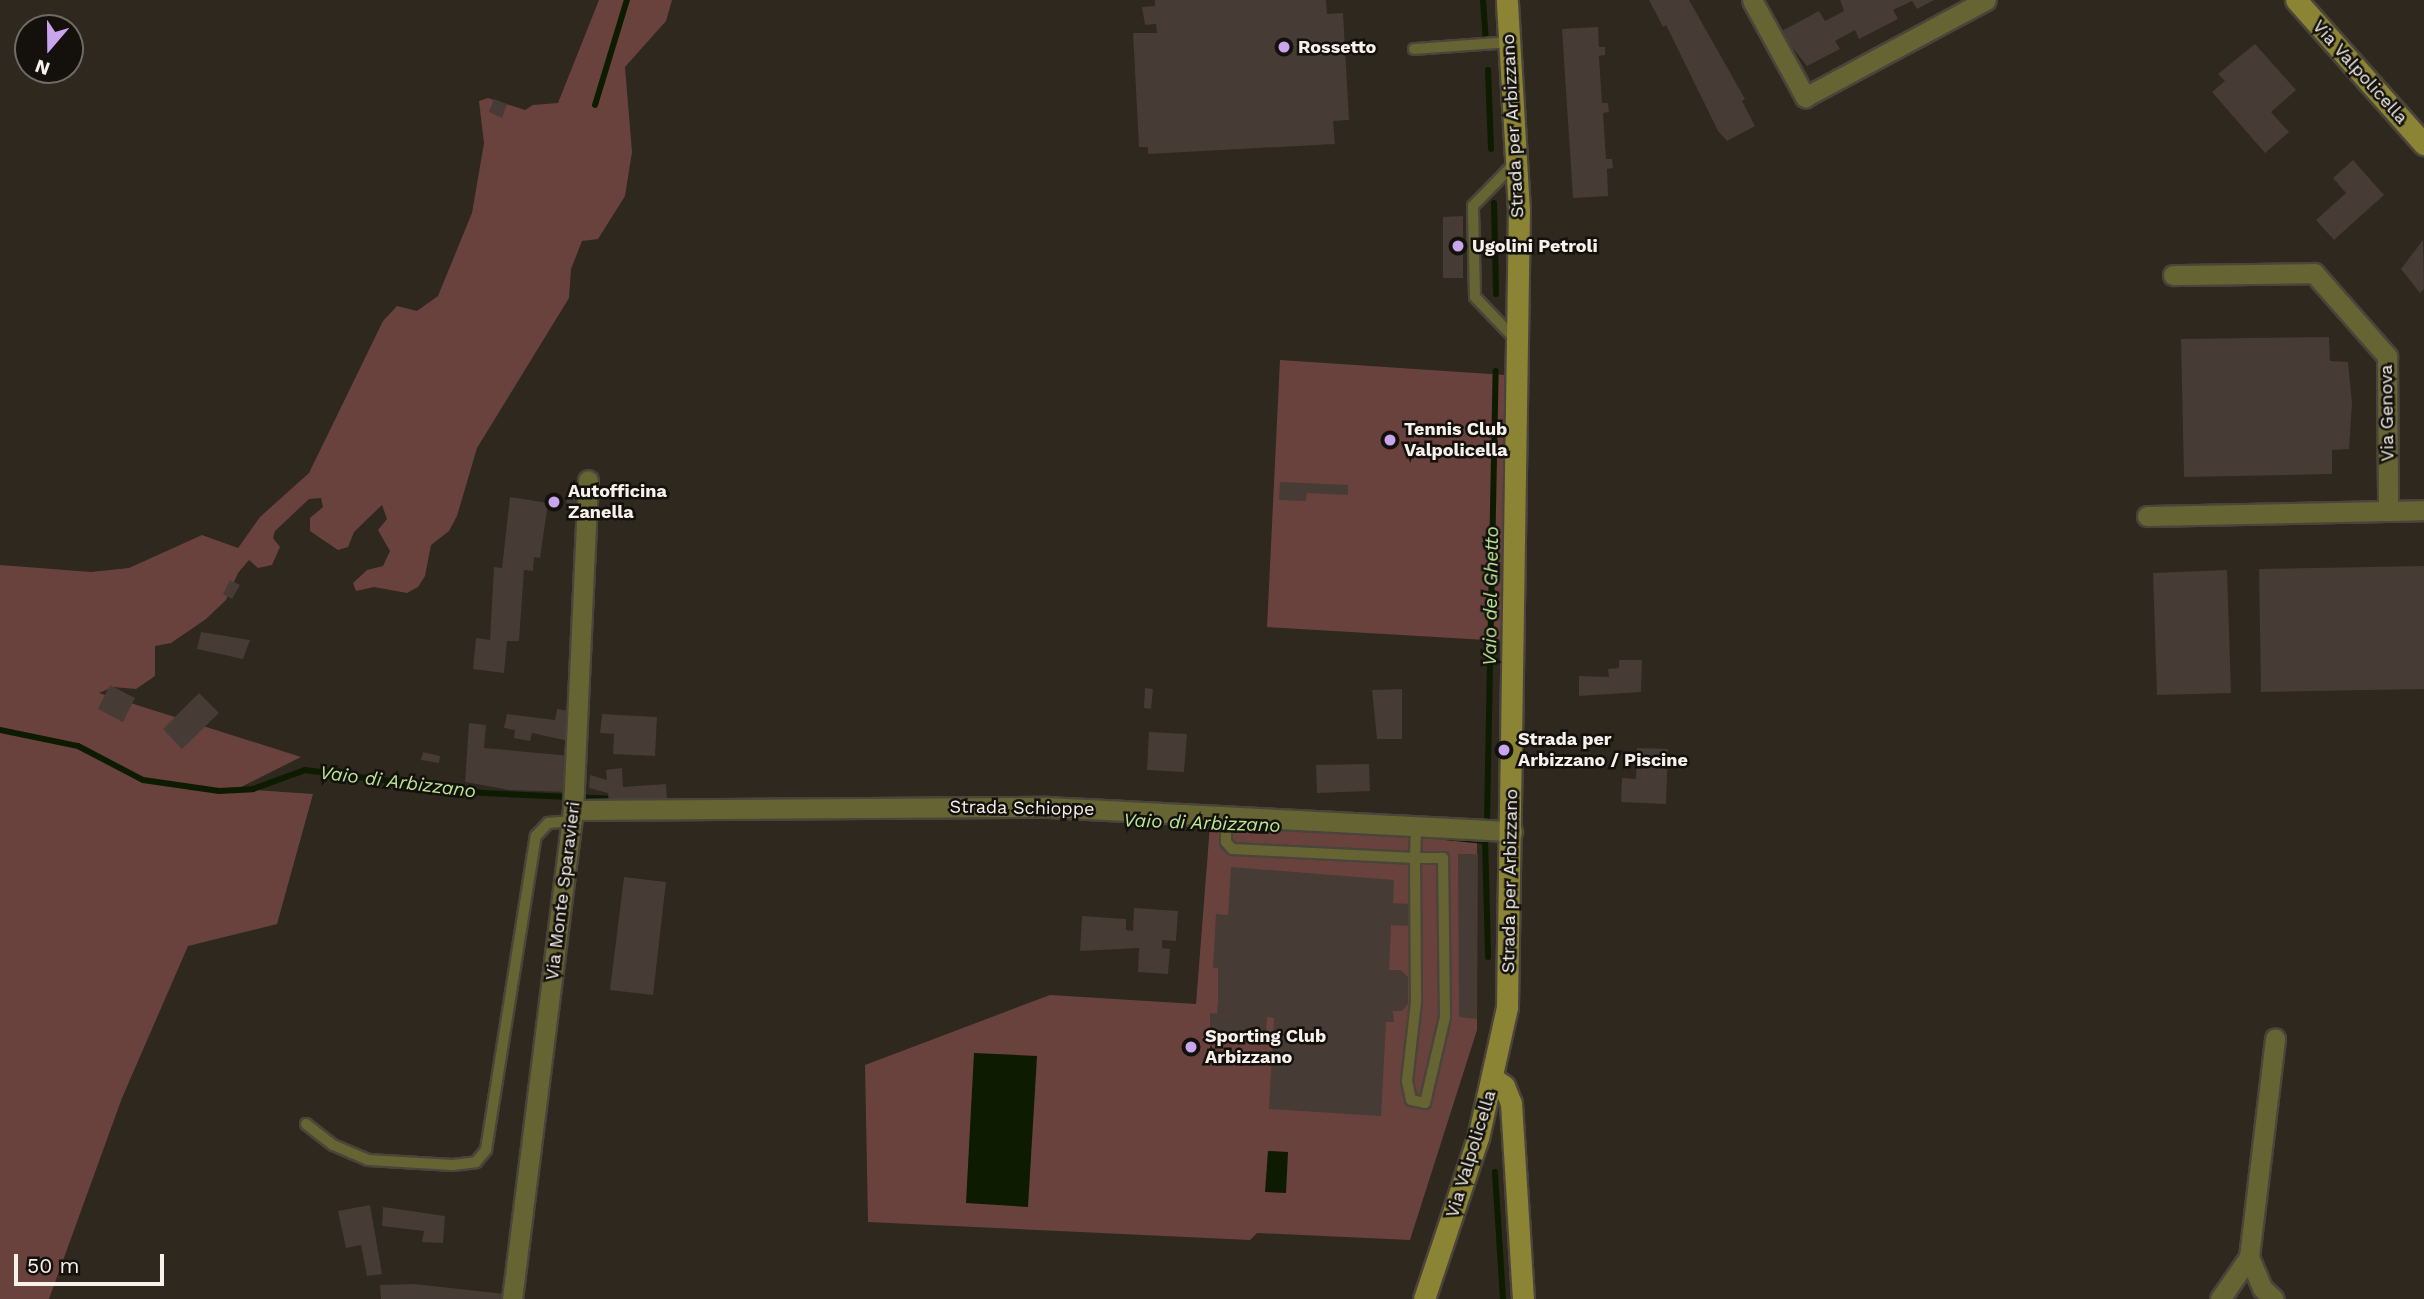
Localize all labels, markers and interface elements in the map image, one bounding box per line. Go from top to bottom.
north arrow [14,14,84,84]
street label: Via Valpolicella [2307,15,2413,129]
street label: Strada per Arbizzano [1497,33,1529,219]
place label: Rossetto [1298,36,1376,58]
marker: Rossetto [1276,39,1292,55]
text: N [32,54,53,81]
place label: Ugolini Petroli [1472,235,1598,257]
marker: Ugolini Petroli [1450,238,1466,254]
street label: Via Genova [2375,364,2399,462]
place label: Tennis Club Valpolicella [1404,419,1508,462]
marker: Tennis Club Valpolicella [1382,432,1398,448]
place label: Autofficina Zanella [568,481,667,524]
marker: Autofficina Zanella [546,494,562,510]
water label: Vaio del Ghetto [1478,526,1504,666]
place label: Strada per Arbizzano / Piscine [1518,729,1688,772]
marker: Strada per Arbizzano / Piscine [1496,742,1512,758]
water label: Vaio di Arbizzano [318,761,478,803]
street label: Strada per Arbizzano [1498,788,1522,974]
street label: Strada Schioppe [949,796,1095,820]
street label: Via Monte Sparavieri [541,800,585,982]
water label: Vaio di Arbizzano [1123,809,1281,837]
place label: Sporting Club Arbizzano [1205,1026,1326,1068]
marker: Sporting Club Arbizzano [1183,1039,1199,1055]
street label: Via Valpolicella [1441,1087,1501,1221]
scale bar [18,1240,168,1284]
text: 50 m [27,1253,79,1278]

